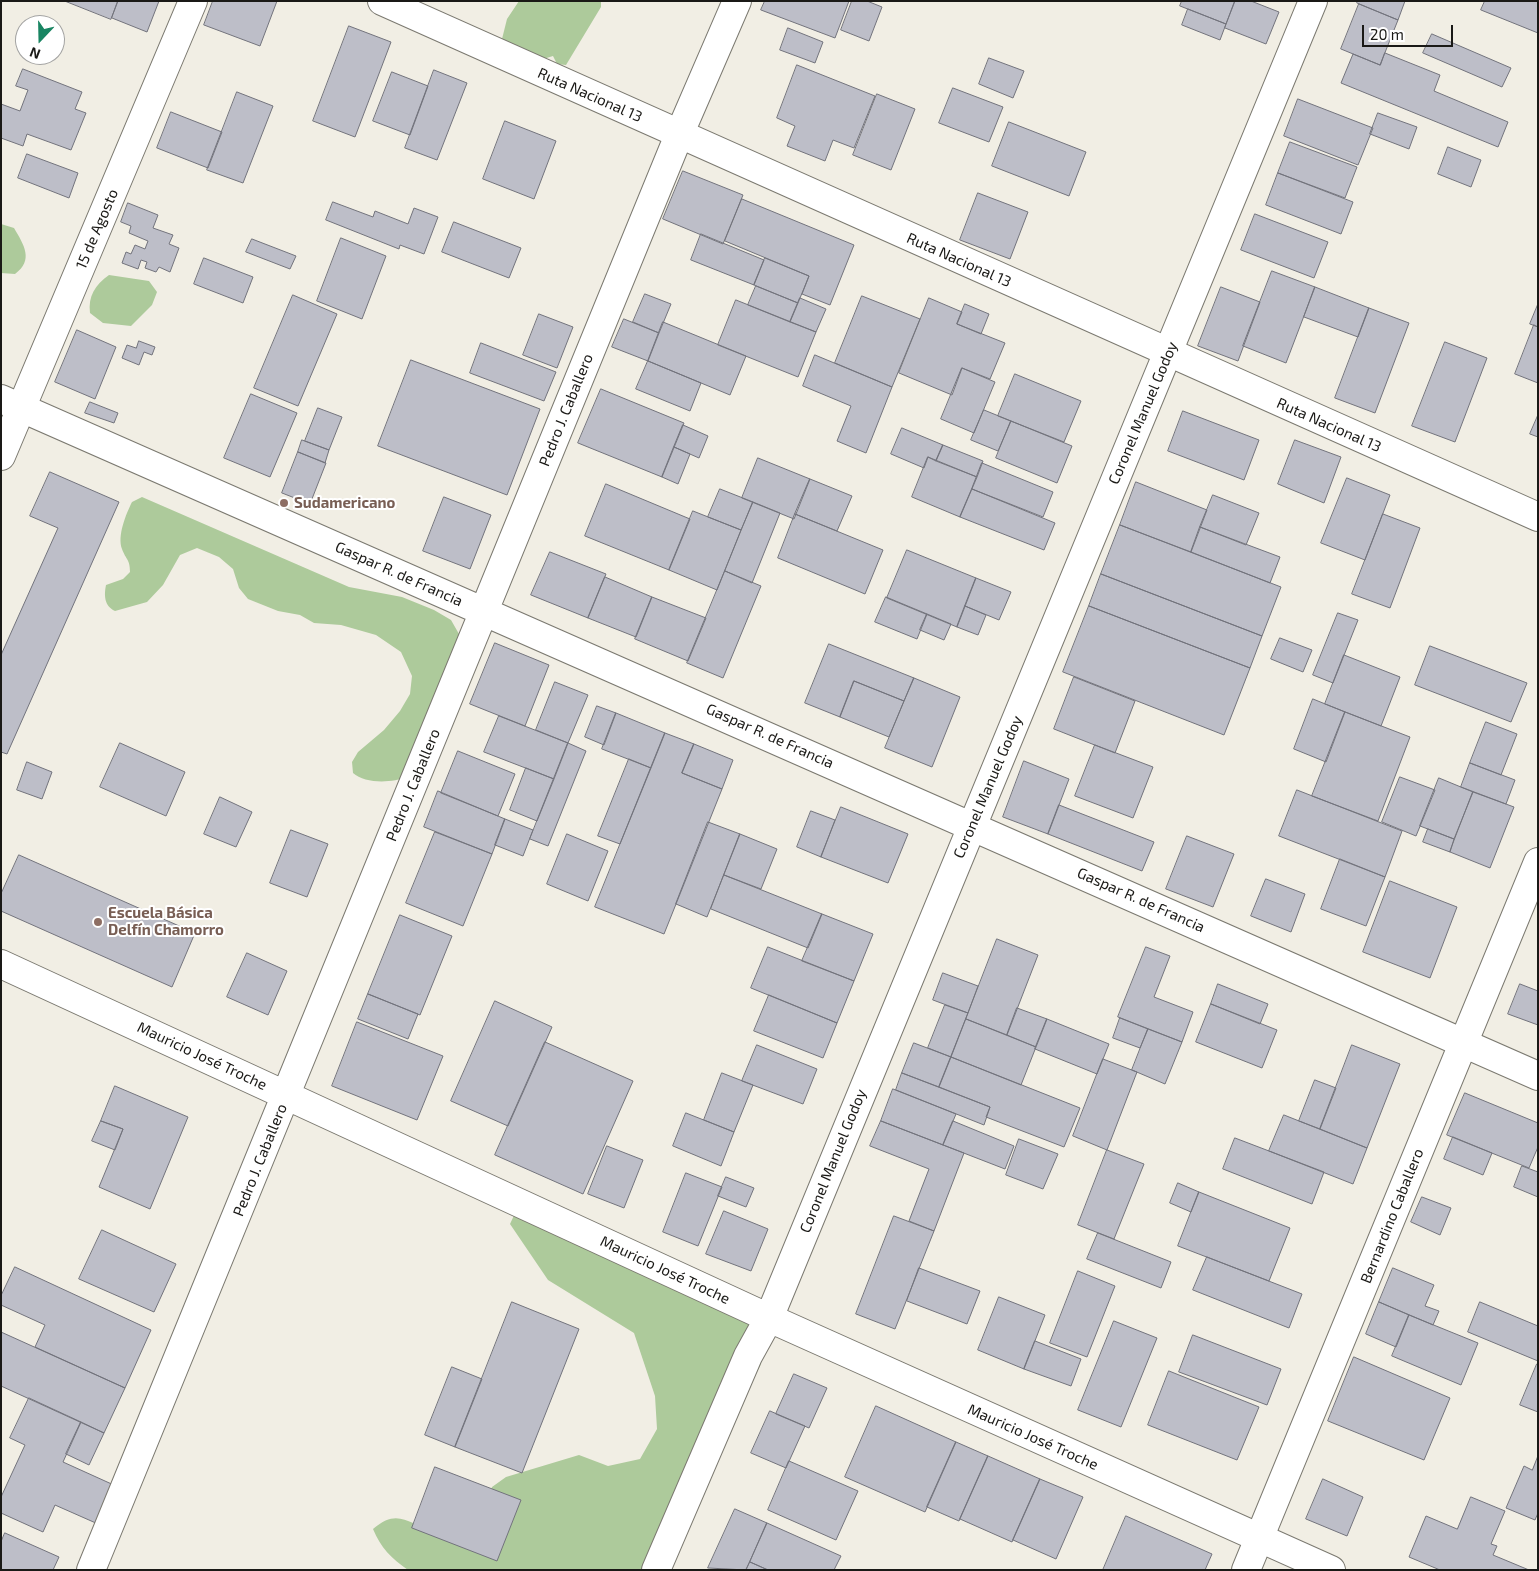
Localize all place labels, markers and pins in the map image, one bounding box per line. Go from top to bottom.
place label: Sudamericano [294,494,395,512]
marker: Sudamericano [278,497,290,509]
place label: Escuela Básica Delfín Chamorro [108,904,224,939]
marker: Escuela Básica Delfín Chamorro [92,916,104,928]

